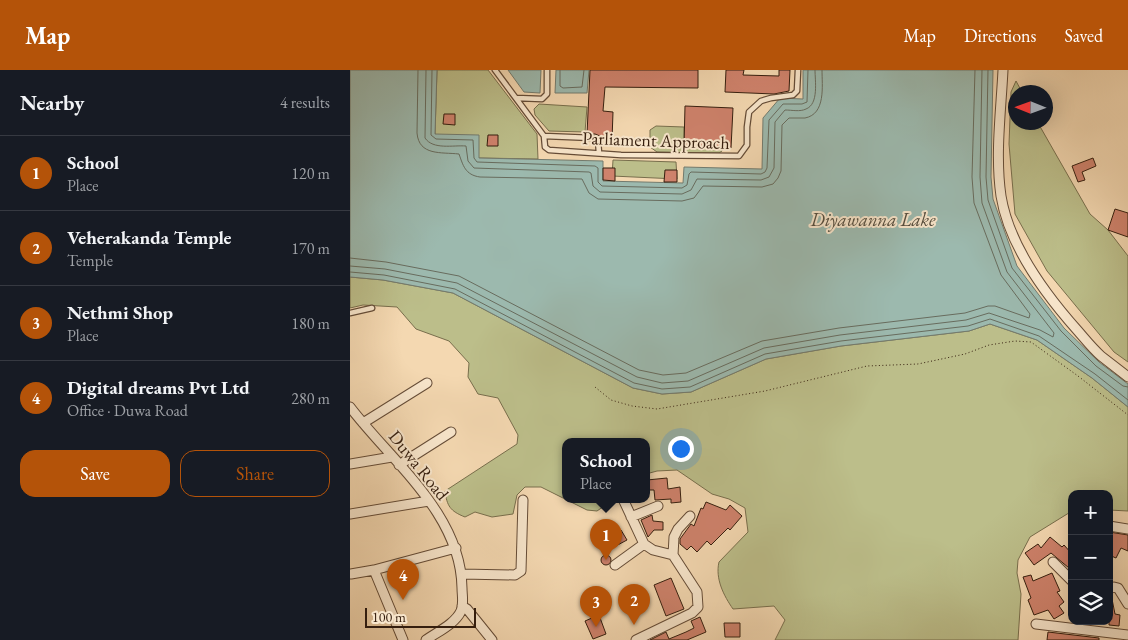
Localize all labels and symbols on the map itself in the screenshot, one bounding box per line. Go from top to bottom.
north arrow [1008,85,1053,130]
street label: Parliament Approach [582,126,730,154]
water label: Diyawanna Lake [809,207,936,232]
street label: Duwa Road [384,425,455,505]
your location [668,436,694,462]
pin: 1 [590,519,622,560]
pin: 4 [387,559,419,600]
pin: 2 [618,584,650,625]
pin: 3 [580,586,612,627]
scale bar [365,605,476,628]

